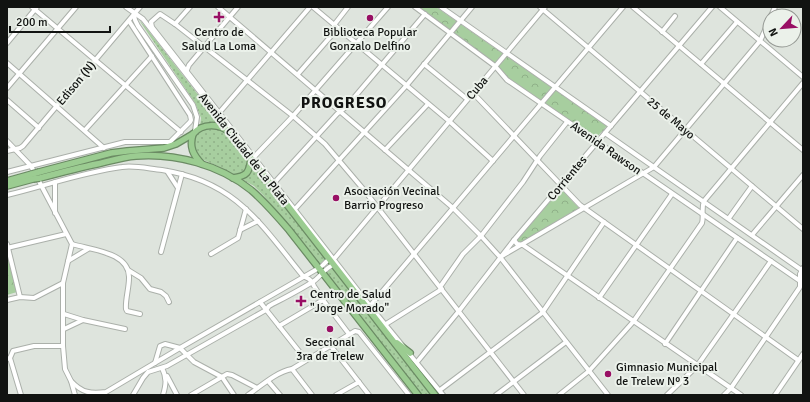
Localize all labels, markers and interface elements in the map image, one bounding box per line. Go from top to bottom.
scale bar [10,8,110,34]
north arrow [762,8,802,48]
marker: Centro de Salud La Loma [213,11,225,23]
marker: Biblioteca Popular Gonzalo Delfino [365,13,375,23]
text: 200 m [16,15,48,30]
place label: Centro de Salud La Loma [182,25,256,54]
place label: Biblioteca Popular Gonzalo Delfino [323,25,418,54]
text: N [766,26,781,38]
street label: Edison (N) [54,58,99,108]
street label: Cuba [463,73,492,103]
street label: Avenida Ciudad de La Plata [195,90,292,208]
district label: PROGRESO [301,93,387,113]
street label: 25 de Mayo [644,94,698,143]
street label: Avenida Rawson [567,118,644,178]
street label: Corrientes [544,153,590,204]
place label: Asociación Vecinal Barrio Progreso [344,184,440,213]
marker: Asociación Vecinal Barrio Progreso [331,193,341,203]
place label: Centro de Salud "Jorge Morado" [310,287,391,316]
marker: Centro de Salud "Jorge Morado" [295,295,307,307]
marker: Seccional 3ra de Trelew [325,324,335,334]
place label: Seccional 3ra de Trelew [296,335,364,364]
place label: Gimnasio Municipal de Trelew Nº 3 [616,360,718,389]
marker: Gimnasio Municipal de Trelew Nº 3 [603,369,613,379]

